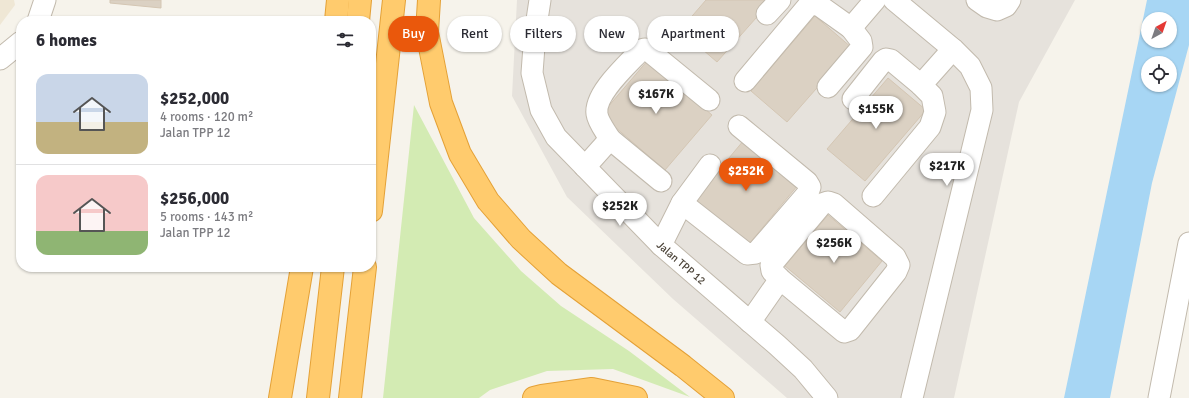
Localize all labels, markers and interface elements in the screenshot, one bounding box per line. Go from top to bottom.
north arrow [1141,12,1177,48]
map controls [1141,12,1177,92]
chip: Buy [388,16,439,52]
chip: Rent [447,16,502,52]
chip: Filters [510,16,576,52]
chip: New [584,16,639,52]
chip: Apartment [647,16,739,52]
icon: filters [334,29,356,51]
text: 6 homes [36,30,97,51]
button: locate [1141,56,1177,92]
pin: $167K [628,81,684,115]
text: $167K [638,86,674,102]
text: $252,000 [160,88,229,109]
icon: home [68,90,116,138]
pin: $155K [848,96,904,130]
text: $155K [858,101,894,117]
text: 4 rooms · 120 m² [160,109,253,125]
text: Jalan TPP 12 [160,125,231,141]
pin: $217K [919,153,975,187]
pin: $252K [718,158,774,192]
text: $217K [929,158,965,174]
text: $252K [728,163,764,179]
text: $256,000 [160,188,229,209]
icon: home [68,191,116,239]
pin: $252K [592,193,648,227]
text: $252K [602,198,638,214]
text: 5 rooms · 143 m² [160,209,253,225]
text: Jalan TPP 12 [160,225,231,241]
pin: $256K [806,230,862,264]
text: $256K [816,235,852,251]
street label: Jalan TPP 12 [654,238,708,287]

